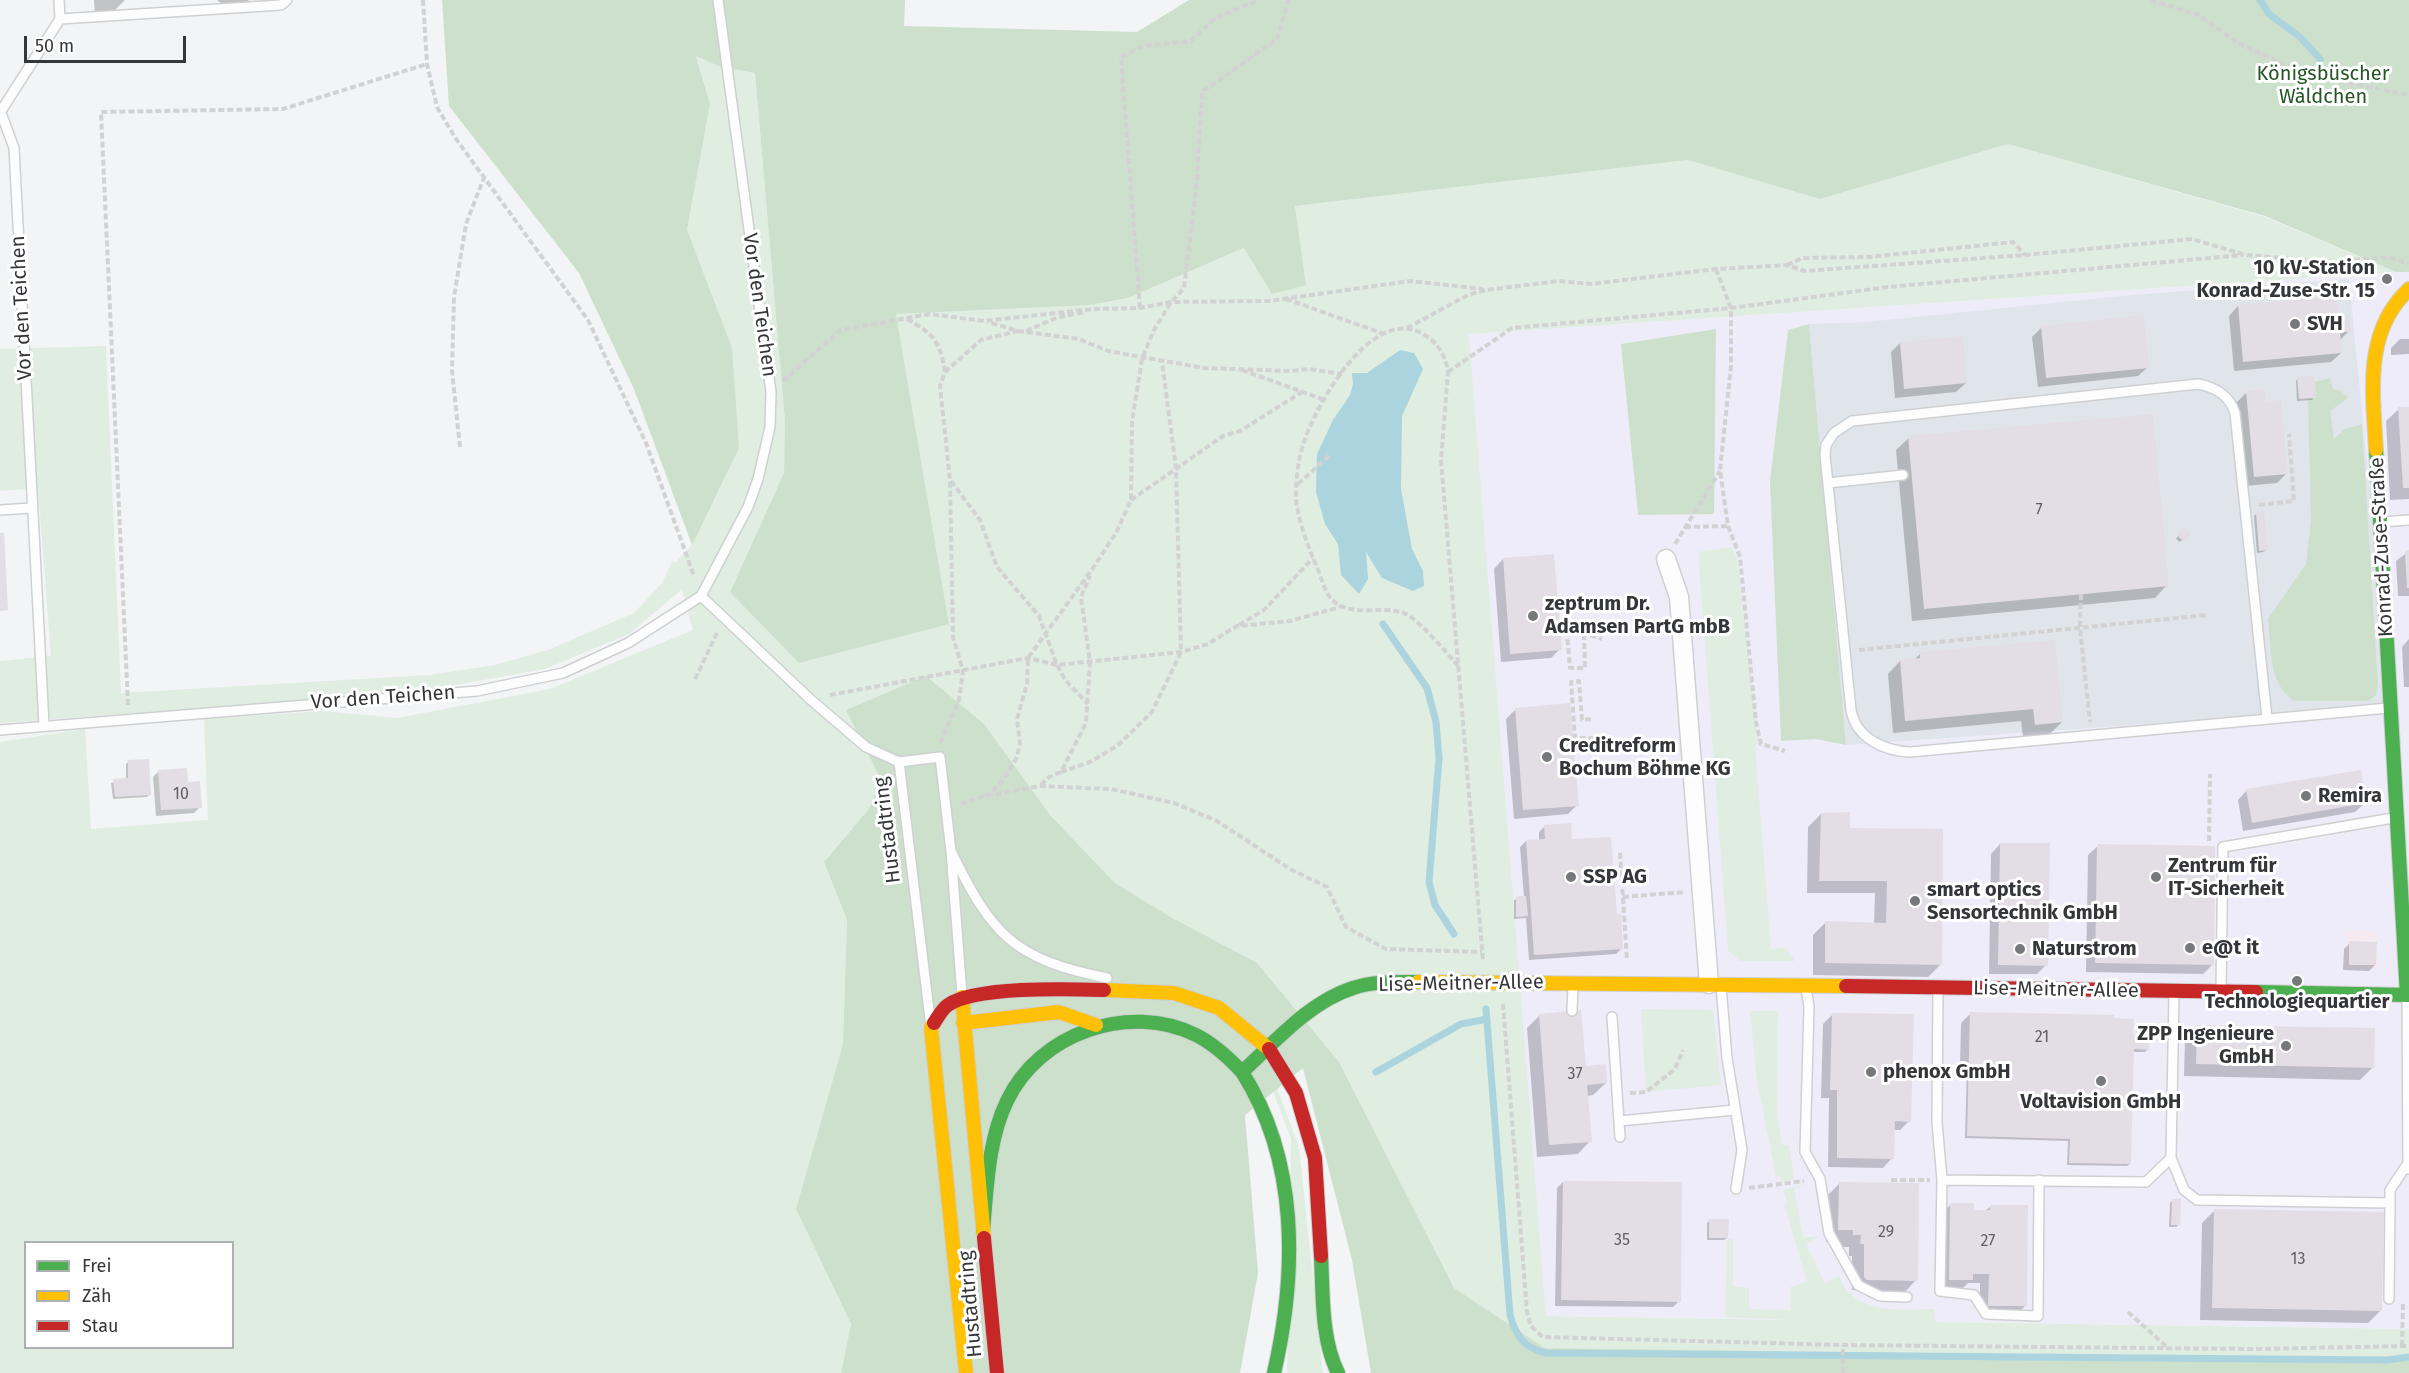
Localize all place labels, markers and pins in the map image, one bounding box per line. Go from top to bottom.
place label: 10 kV-Station Konrad-Zuse-Str. 15 [2196,256,2375,303]
marker: 10 kV-Station Konrad-Zuse-Str. 15 [2380,272,2394,286]
place label: SVH [2307,312,2343,336]
marker: SVH [2288,317,2302,331]
place label: zeptrum Dr. Adamsen PartG mbB [1545,592,1730,639]
marker: zeptrum Dr. Adamsen PartG mbB [1526,609,1540,623]
place label: Creditreform Bochum Böhme KG [1559,734,1731,781]
marker: Creditreform Bochum Böhme KG [1540,750,1554,764]
place label: Remira [2318,784,2382,808]
marker: Remira [2299,789,2313,803]
place label: Zentrum für IT-Sicherheit [2168,854,2284,901]
place label: SSP AG [1583,865,1647,889]
marker: SSP AG [1564,870,1578,884]
marker: Zentrum für IT-Sicherheit [2149,870,2163,884]
place label: smart optics Sensortechnik GmbH [1927,878,2118,925]
marker: smart optics Sensortechnik GmbH [1908,894,1922,908]
place label: e@t it [2202,936,2259,960]
place label: Naturstrom [2032,937,2137,961]
marker: e@t it [2183,941,2197,955]
marker: Naturstrom [2013,942,2027,956]
marker: Technologiequartier [2290,974,2304,988]
place label: Technologiequartier [2204,990,2390,1014]
place label: ZPP Ingenieure GmbH [2137,1022,2274,1069]
marker: ZPP Ingenieure GmbH [2279,1039,2293,1053]
place label: phenox GmbH [1883,1060,2011,1084]
marker: phenox GmbH [1864,1065,1878,1079]
marker: Voltavision GmbH [2094,1074,2108,1088]
place label: Voltavision GmbH [2021,1090,2181,1114]

